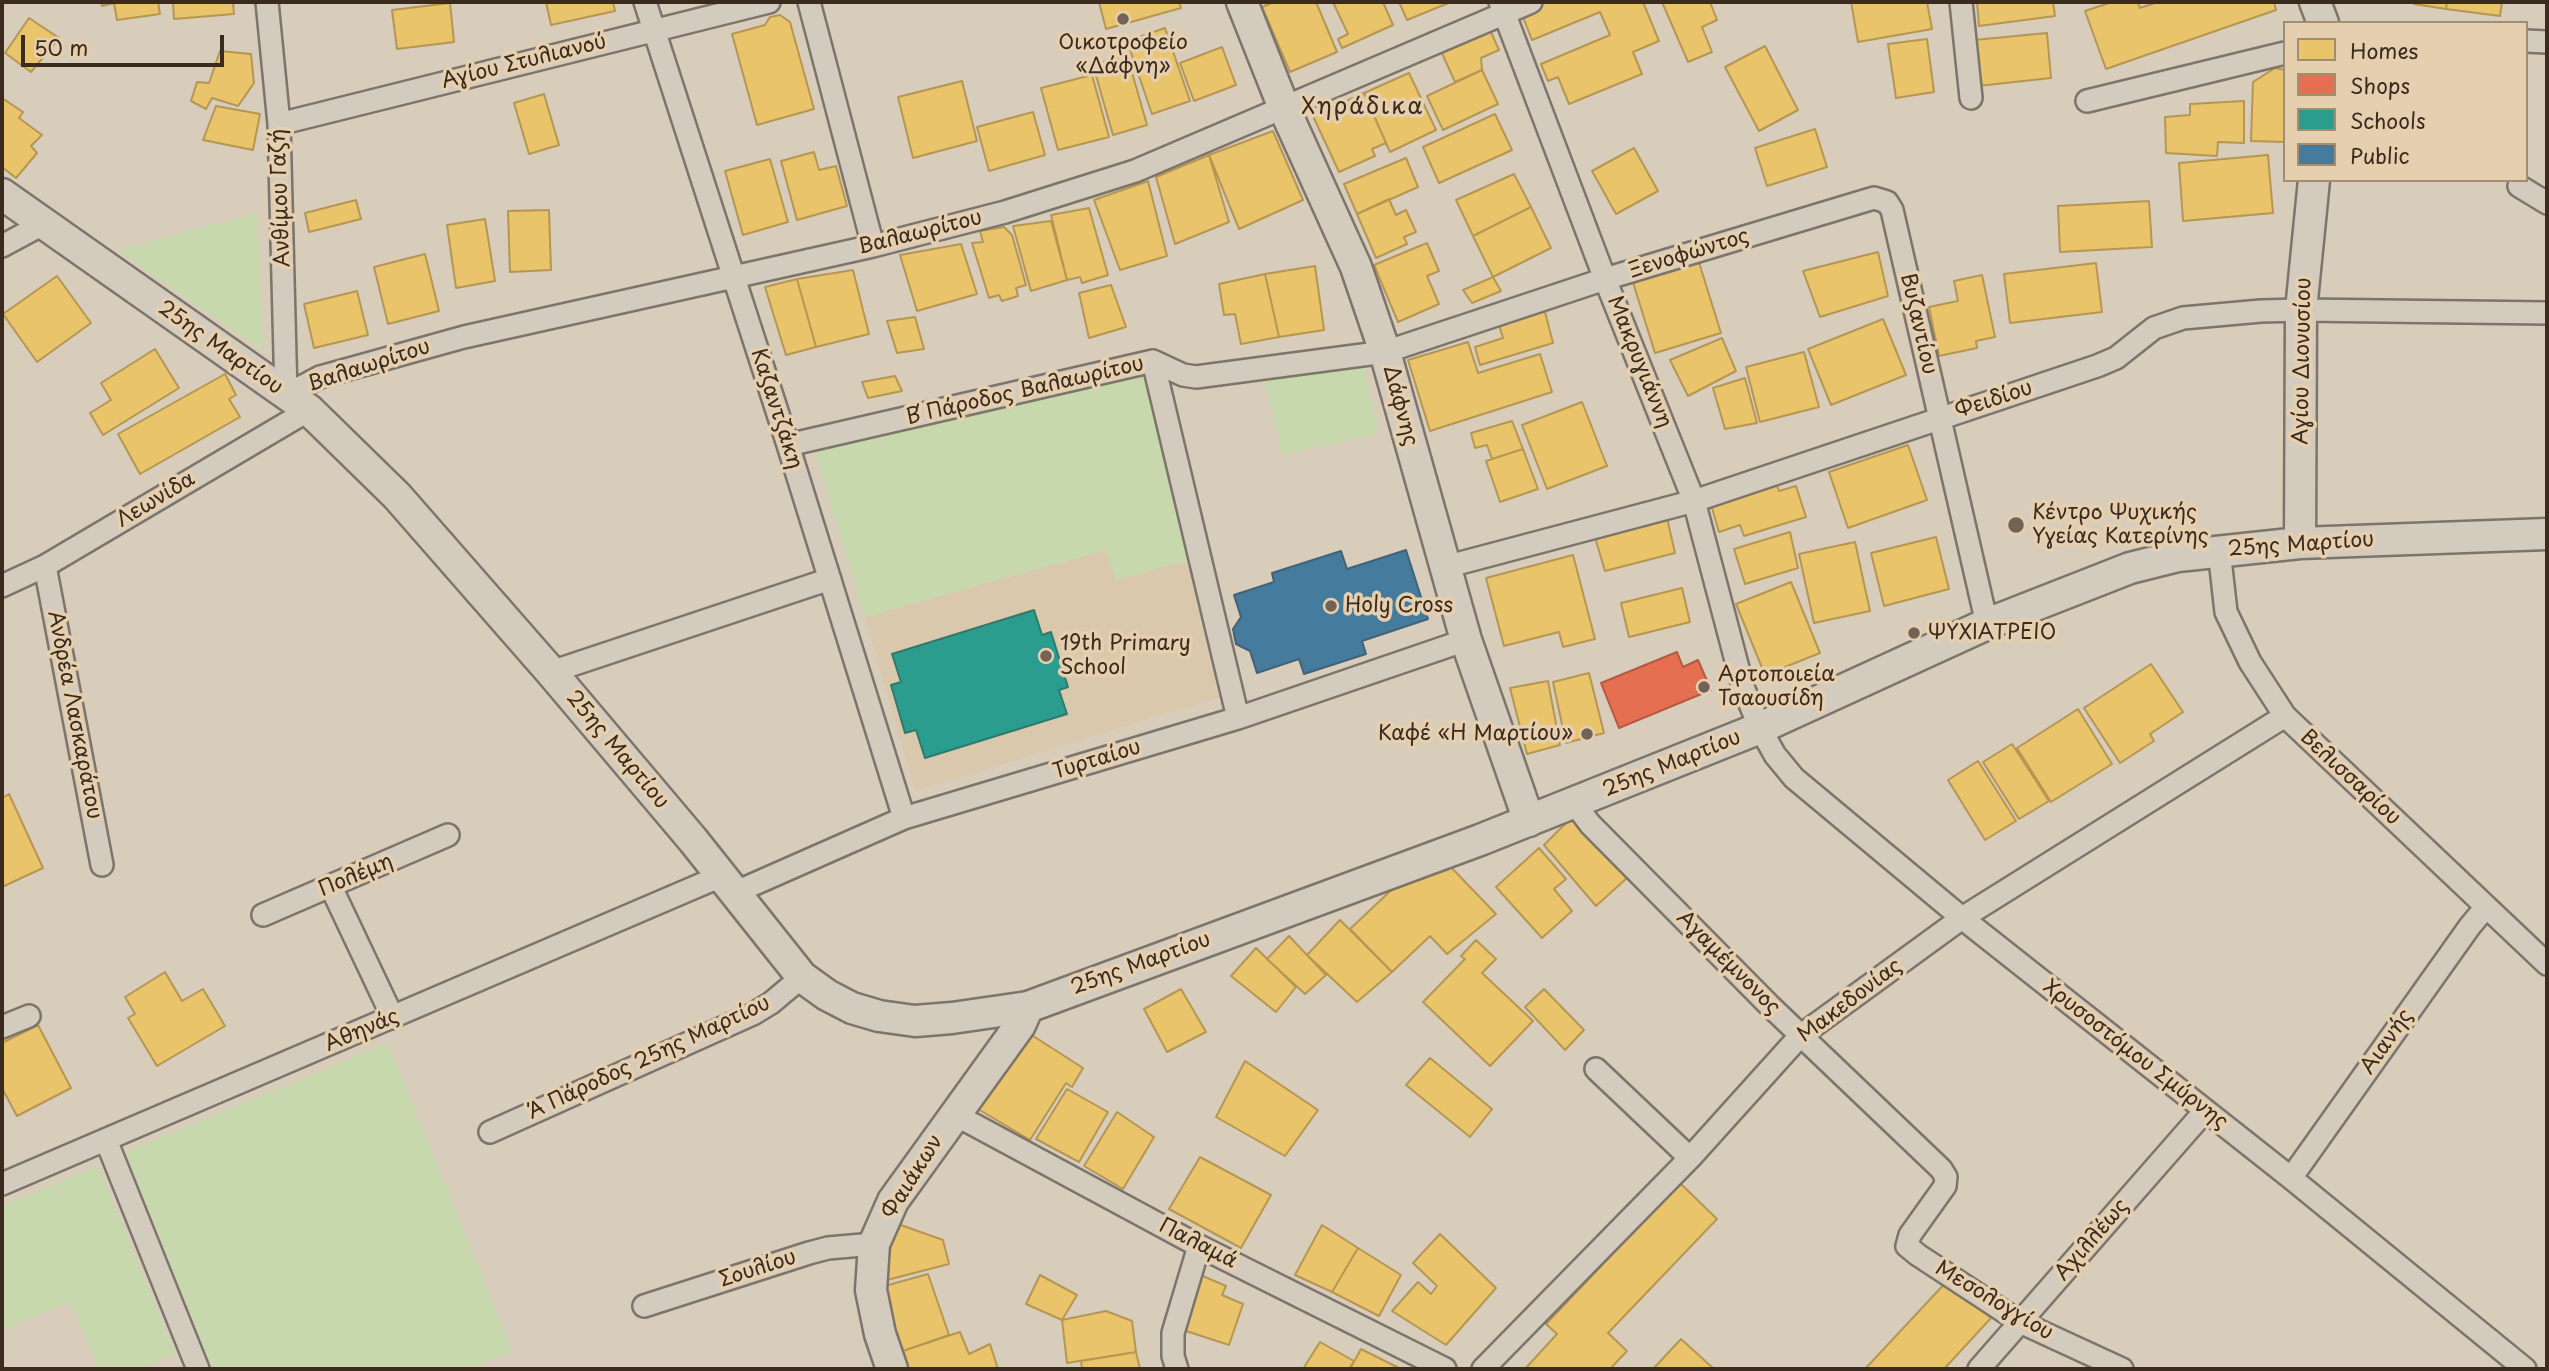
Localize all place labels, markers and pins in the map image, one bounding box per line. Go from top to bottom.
marker: Οικοτροφείο «Δάφνη» [1115,11,1131,27]
place label: Οικοτροφείο «Δάφνη» [1058,30,1188,80]
place label: Κέντρο Ψυχικής Υγείας Κατερίνης [2032,500,2209,550]
marker: Κέντρο Ψυχικής Υγείας Κατερίνης [2006,515,2026,535]
place label: Holy Cross [1345,593,1453,619]
marker: Holy Cross [1323,598,1339,614]
place label: ΨΥΧΙΑΤΡΕΙΟ [1928,620,2056,646]
marker: ΨΥΧΙΑΤΡΕΙΟ [1906,625,1922,641]
place label: 19th Primary School [1060,631,1191,681]
marker: 19th Primary School [1038,648,1054,664]
place label: Αρτοποιεία Τσαουσίδη [1718,662,1835,712]
marker: Αρτοποιεία Τσαουσίδη [1696,679,1712,695]
place label: Καφέ «Η Μαρτίου» [1378,721,1573,747]
marker: Καφέ «Η Μαρτίου» [1579,726,1595,742]

